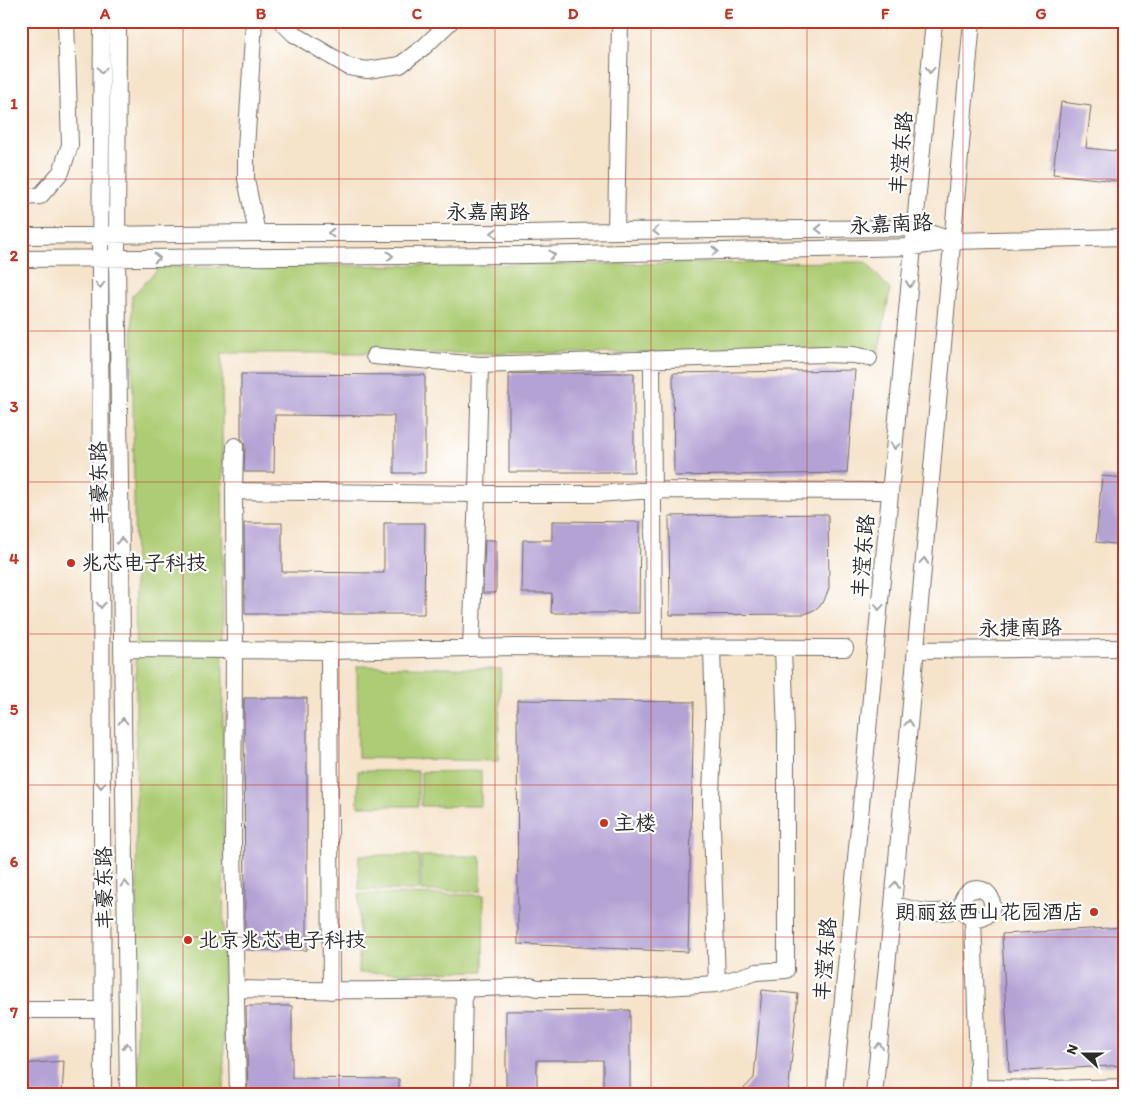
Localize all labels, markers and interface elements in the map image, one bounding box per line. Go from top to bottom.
text: A [99,4,111,23]
text: B [256,4,267,23]
text: C [412,4,423,23]
text: D [568,4,579,23]
text: E [725,4,734,23]
text: F [881,4,890,23]
text: G [1035,4,1047,23]
one-way arrow [97,66,107,74]
one-way arrow [924,66,935,74]
text: 1 [10,94,18,113]
street label: 丰滢东路 [884,110,917,196]
street label: 永嘉南路 [446,199,530,224]
street label: 永嘉南路 [848,209,934,238]
one-way arrow [814,224,822,234]
one-way arrow [652,226,660,236]
one-way arrow [327,228,334,238]
one-way arrow [489,228,497,238]
text: 2 [10,246,19,265]
one-way arrow [712,246,719,256]
one-way arrow [549,250,557,260]
one-way arrow [386,251,394,261]
one-way arrow [154,252,162,263]
one-way arrow [905,280,916,288]
one-way arrow [95,282,105,289]
text: 3 [10,397,19,416]
street label: 丰豪东路 [85,441,112,525]
one-way arrow [889,442,900,450]
street label: 丰滢东路 [846,513,879,599]
one-way arrow [116,537,126,544]
text: 4 [9,549,19,568]
place label: 兆芯电子科技 [81,550,207,575]
marker: 兆芯电子科技 [65,557,77,569]
one-way arrow [918,557,929,565]
one-way arrow [96,602,106,609]
one-way arrow [874,604,885,612]
street label: 永捷南路 [978,614,1062,641]
text: 5 [10,700,19,719]
one-way arrow [118,717,128,724]
one-way arrow [904,718,915,726]
one-way arrow [96,782,106,789]
place label: 主楼 [614,810,656,835]
marker: 主楼 [598,817,610,829]
street label: 丰豪东路 [90,846,117,930]
text: 6 [10,852,19,871]
one-way arrow [120,879,130,887]
one-way arrow [889,880,900,888]
place label: 朗丽兹西山花园酒店 [895,899,1084,924]
marker: 朗丽兹西山花园酒店 [1088,906,1100,918]
street label: 丰滢东路 [808,916,841,1002]
place label: 北京兆芯电子科技 [198,927,366,952]
marker: 北京兆芯电子科技 [182,934,194,946]
text: 7 [9,1003,18,1022]
north arrow [1058,1028,1108,1078]
one-way arrow [122,1042,132,1050]
one-way arrow [873,1042,884,1050]
text: N [1063,1042,1082,1057]

